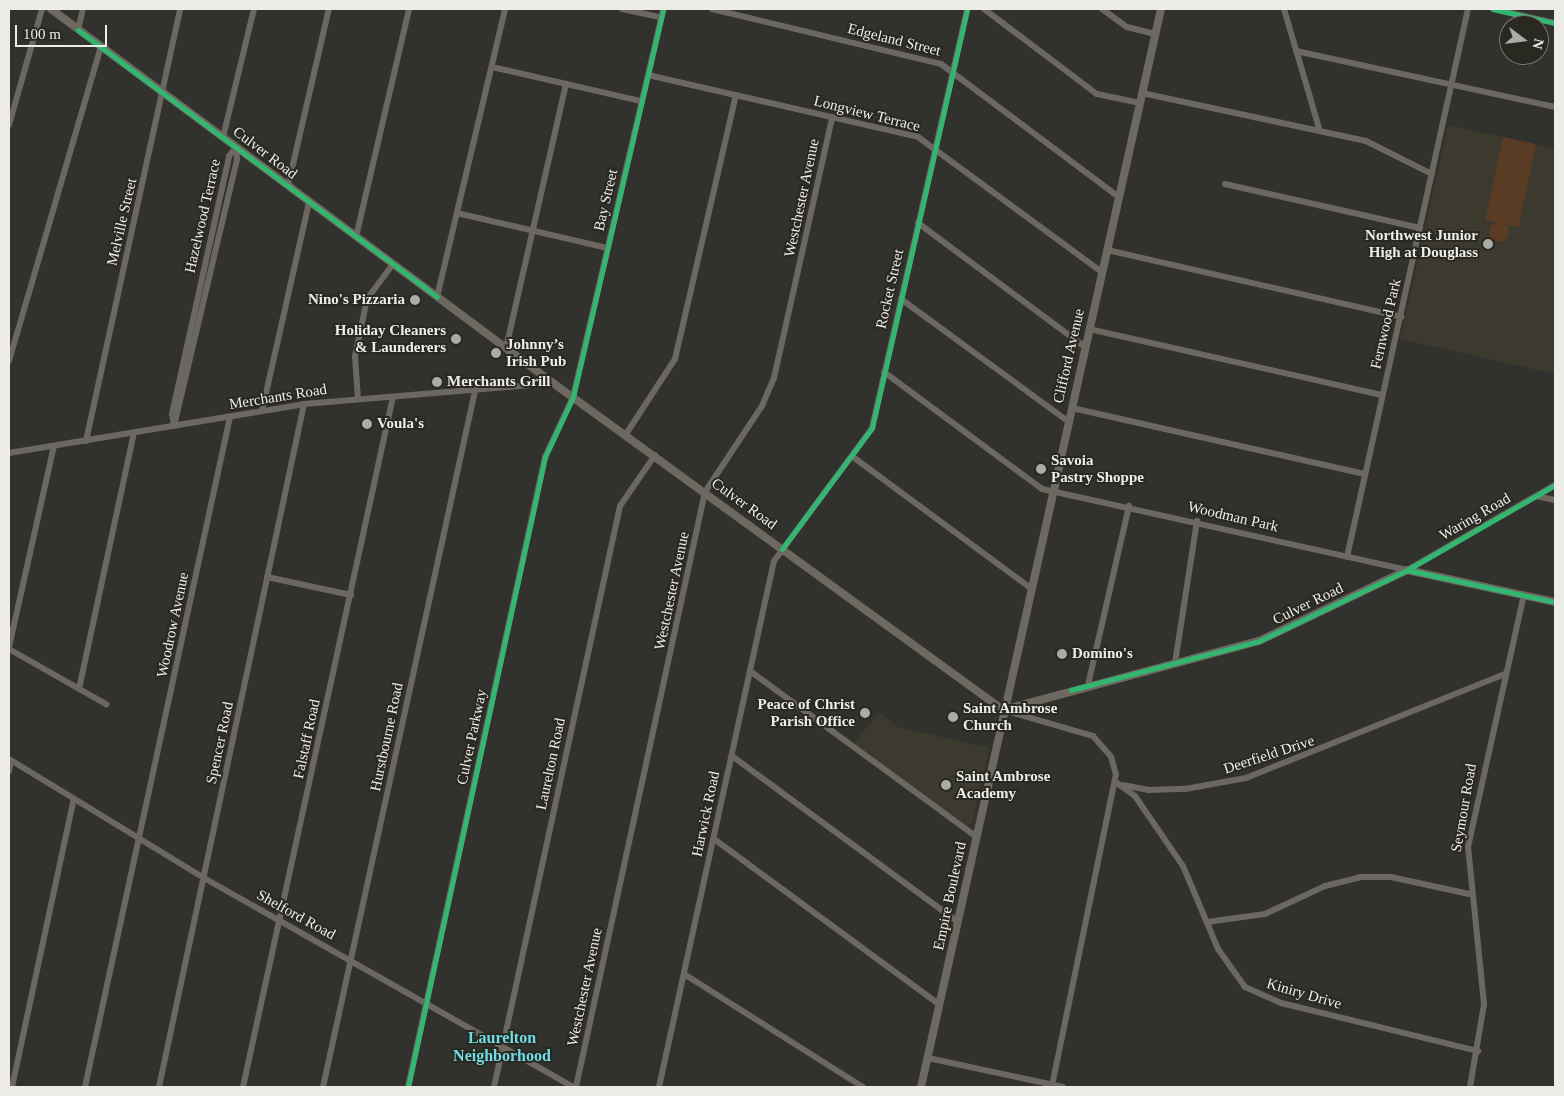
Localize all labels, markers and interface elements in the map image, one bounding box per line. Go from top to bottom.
scale bar [18,15,110,47]
north arrow [1499,15,1549,65]
street label: Edgeland Street [846,20,942,60]
text: 100 m [23,26,61,42]
text: N [1529,37,1547,51]
street label: Longview Terrace [812,92,922,136]
street label: Culver Road [229,123,301,183]
street label: Westchester Avenue [781,137,823,259]
street label: Hazelwood Terrace [181,157,225,275]
street label: Bay Street [590,167,622,233]
street label: Melville Street [103,176,141,268]
place label: Northwest Junior High at Douglass [1365,226,1478,261]
marker: Northwest Junior High at Douglass [1482,238,1494,250]
street label: Rocket Street [872,247,908,331]
street label: Fernwood Park [1367,277,1405,371]
place label: Nino's Pizzaria [308,291,405,309]
marker: Nino's Pizzaria [409,294,421,306]
street label: Clifford Avenue [1049,307,1089,405]
place label: Holiday Cleaners & Launderers [335,321,446,356]
marker: Holiday Cleaners & Launderers [450,333,462,345]
place label: Johnny’s Irish Pub [506,335,566,370]
marker: Johnny’s Irish Pub [490,347,502,359]
place label: Merchants Grill [447,373,550,391]
marker: Merchants Grill [431,376,443,388]
street label: Merchants Road [228,380,328,414]
place label: Voula's [377,415,424,433]
marker: Voula's [361,418,373,430]
place label: Savoia Pastry Shoppe [1051,451,1144,486]
marker: Savoia Pastry Shoppe [1035,463,1047,475]
street label: Culver Road [708,474,780,534]
street label: Waring Road [1436,489,1514,545]
street label: Woodman Park [1186,498,1280,536]
street label: Westchester Avenue [651,530,693,652]
street label: Woodrow Avenue [153,570,193,680]
street label: Culver Road [1270,579,1346,629]
place label: Domino's [1072,645,1133,663]
marker: Domino's [1056,648,1068,660]
street label: Hurstbourne Road [367,681,407,793]
street label: Culver Parkway [453,688,491,786]
place label: Peace of Christ Parish Office [758,695,855,730]
street label: Falstaff Road [290,698,324,780]
place label: Saint Ambrose Church [963,699,1058,734]
street label: Spencer Road [202,700,238,786]
marker: Peace of Christ Parish Office [859,707,871,719]
marker: Saint Ambrose Church [947,711,959,723]
street label: Laurelton Road [532,716,570,812]
street label: Deerfield Drive [1221,732,1317,778]
street label: Seymour Road [1447,762,1481,854]
place label: Saint Ambrose Academy [956,767,1051,802]
street label: Harwick Road [688,770,724,858]
marker: Saint Ambrose Academy [940,779,952,791]
street label: Empire Boulevard [930,840,970,952]
street label: Shelford Road [254,886,338,944]
street label: Westchester Avenue [564,926,606,1048]
street label: Kiniry Drive [1264,975,1344,1013]
district label: Laurelton Neighborhood [453,1028,551,1066]

